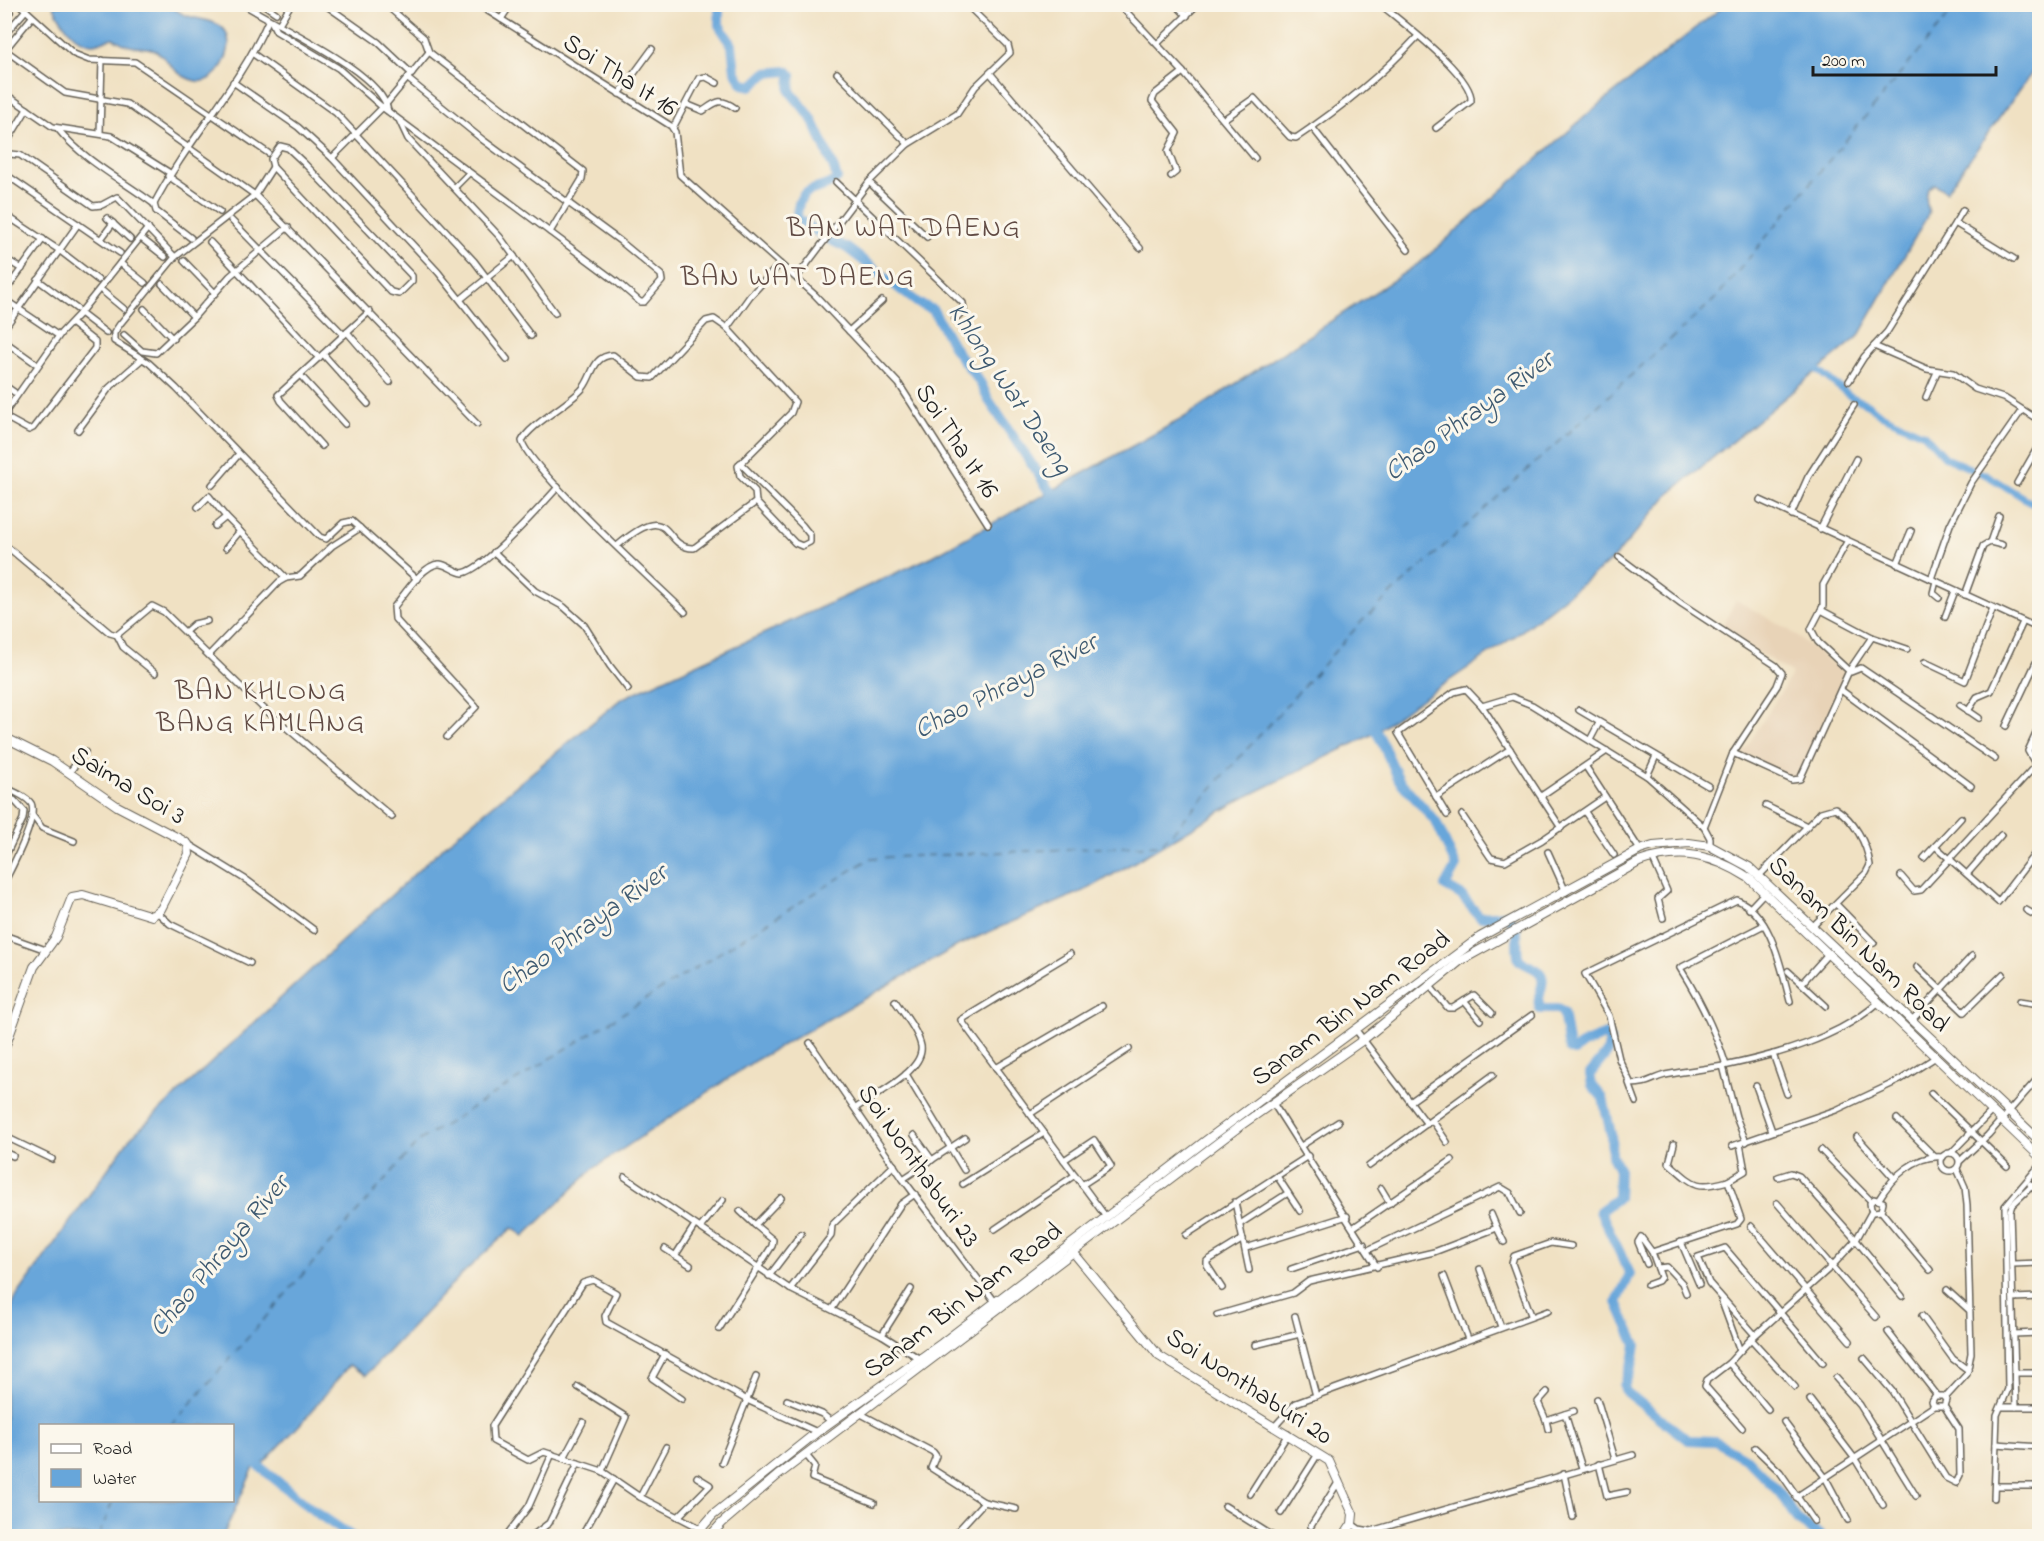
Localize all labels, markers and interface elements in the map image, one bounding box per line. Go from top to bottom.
street label: Soi Tha It 16 [554,25,684,128]
scale bar [1813,39,1996,77]
text: 200 m [1822,49,1865,75]
district label: BAN WAT DAENG [786,209,1021,250]
district label: BAN WAT DAENG [680,258,915,299]
water label: Khlong Wat Daeng [936,296,1081,484]
water label: Chao Phraya River [1377,340,1565,492]
street label: Soi Tha It 16 [904,377,1007,507]
water label: Chao Phraya River [908,623,1108,750]
district label: BAN KHLONG BANG KAMLANG [155,672,366,745]
street label: Saima Soi 3 [63,737,192,836]
street label: Sanam Bin Nam Road [1758,848,1958,1043]
water label: Chao Phraya River [491,853,679,1005]
street label: Sanam Bin Nam Road [1244,922,1460,1097]
street label: Soi Nonthaburi 23 [847,1077,988,1256]
water label: Chao Phraya River [140,1164,302,1346]
street label: Sanam Bin Nam Road [856,1214,1072,1389]
street label: Soi Nonthaburi 20 [1157,1319,1339,1456]
legend [39,1424,234,1502]
text: Road [93,1437,132,1463]
text: Water [93,1467,137,1493]

